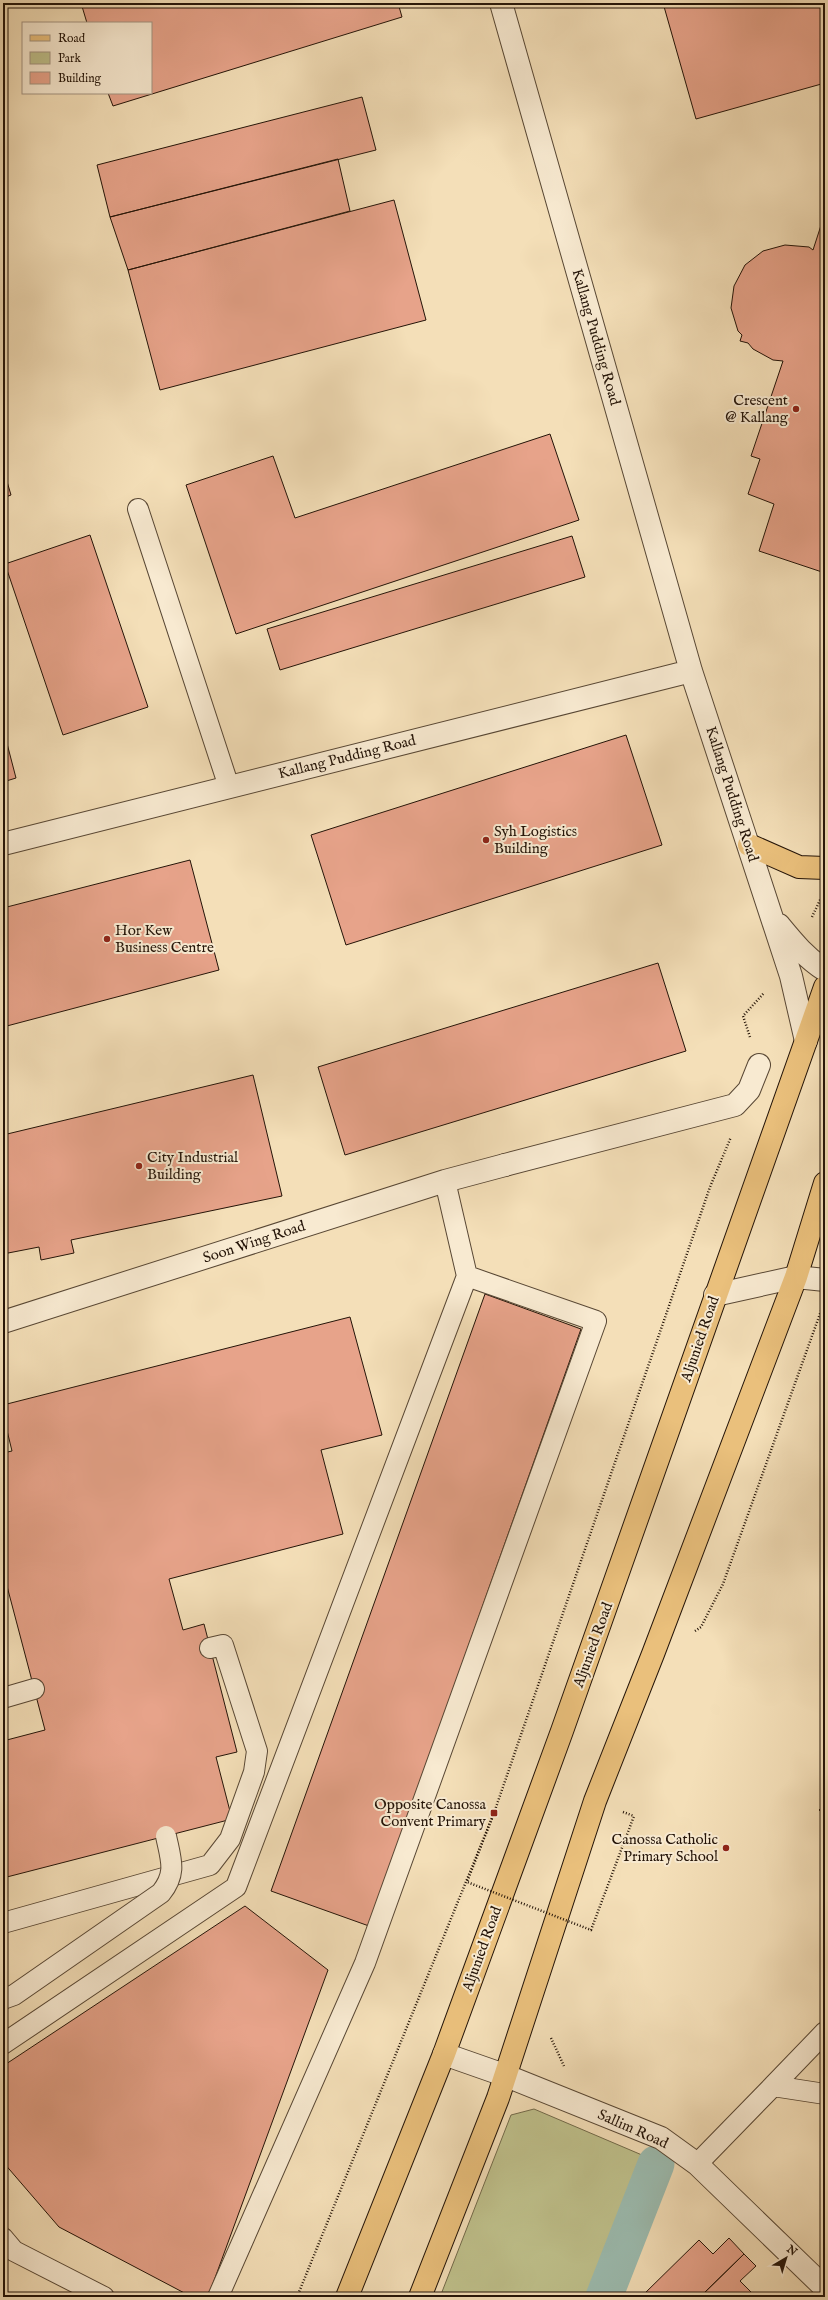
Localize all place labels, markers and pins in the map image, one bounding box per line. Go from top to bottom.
place label: Crescent @ Kallang [725,391,789,427]
marker: Crescent @ Kallang [791,404,801,414]
place label: Syh Logistics Building [494,822,577,858]
marker: Syh Logistics Building [481,835,491,845]
place label: Hor Kew Business Centre [115,921,214,957]
marker: Hor Kew Business Centre [102,934,112,944]
place label: City Industrial Building [147,1148,239,1184]
marker: City Industrial Building [134,1161,144,1171]
place label: Opposite Canossa Convent Primary [374,1795,487,1831]
marker: Opposite Canossa Convent Primary [489,1808,499,1818]
place label: Canossa Catholic Primary School [612,1830,719,1866]
marker: Canossa Catholic Primary School [721,1843,731,1853]

